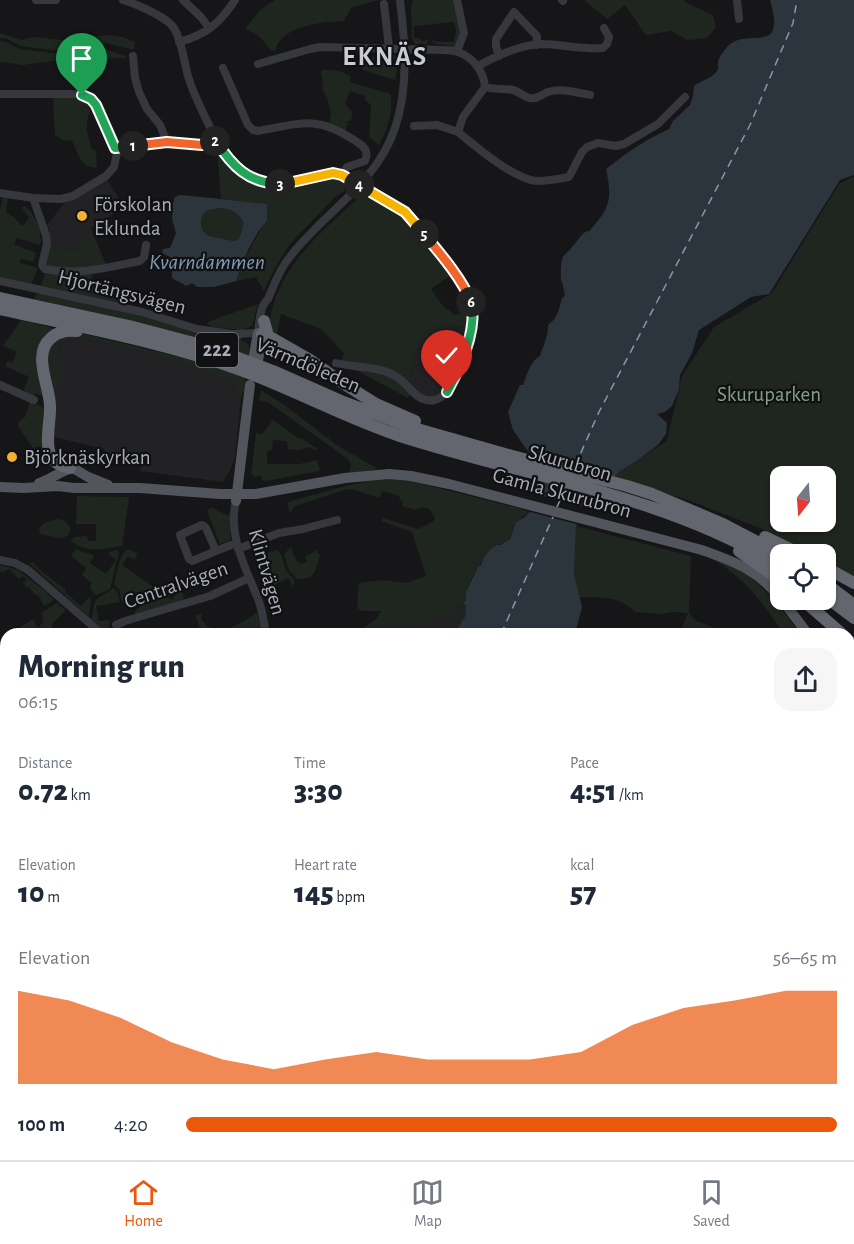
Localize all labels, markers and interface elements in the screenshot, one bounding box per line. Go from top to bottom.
pin [56,33,107,95]
district label: EKNÄS [342,41,428,70]
icon: arrive [65,42,98,75]
pin: 2 [200,126,230,156]
pin: 1 [118,131,148,161]
text: 2 [211,133,219,149]
text: 1 [130,138,136,154]
pin: 3 [265,169,295,199]
pin: 4 [344,170,374,200]
text: 3 [277,176,283,192]
text: 4 [355,177,363,193]
place label: Förskolan Eklunda [94,194,172,239]
marker: Förskolan Eklunda [75,209,89,223]
pin: 5 [409,219,439,249]
text: 5 [421,226,427,242]
water label: Kvarndammen [149,251,265,273]
street label: Hjortängsvägen [56,266,188,318]
pin: 6 [456,287,486,317]
text: 6 [467,294,475,310]
pin [421,330,472,392]
road number: 222 [196,333,238,367]
street label: Värmdöleden [253,334,363,396]
icon: check [430,339,463,372]
park label: Skuruparken [717,384,821,405]
street label: Skurubron [526,441,614,485]
place label: Björknäskyrkan [24,447,150,468]
marker: Björknäskyrkan [5,450,19,464]
street label: Gamla Skurubron [490,464,634,522]
north arrow [770,466,836,532]
map controls [770,466,836,610]
street label: Klintvägen [245,527,289,617]
button: locate [770,544,836,610]
street label: Centralvägen [121,557,231,613]
button: share [774,648,837,711]
text: Morning run [18,651,185,684]
text: 06:15 [18,692,58,712]
text: Distance [18,755,72,771]
text: Time [294,755,326,771]
text: Pace [570,755,599,771]
text: 0.72 [18,776,68,806]
text: 3:30 [294,776,343,806]
text: 4:51 [570,776,616,806]
text: km [68,787,91,803]
text: /km [616,787,644,803]
text: Elevation [18,857,76,873]
text: Heart rate [294,857,357,873]
text: kcal [570,857,594,873]
text: 10 [18,878,45,908]
text: 145 [294,878,334,908]
text: 57 [570,878,596,908]
text: m [45,889,60,905]
text: bpm [334,889,365,905]
text: Elevation [18,948,90,968]
text: 56–65 m [773,948,837,968]
text: 100 m [18,1115,65,1135]
text: 4:20 [114,1115,148,1135]
tab: Home [124,1176,163,1231]
tab: Map [411,1176,444,1231]
tab: Saved [693,1176,730,1231]

